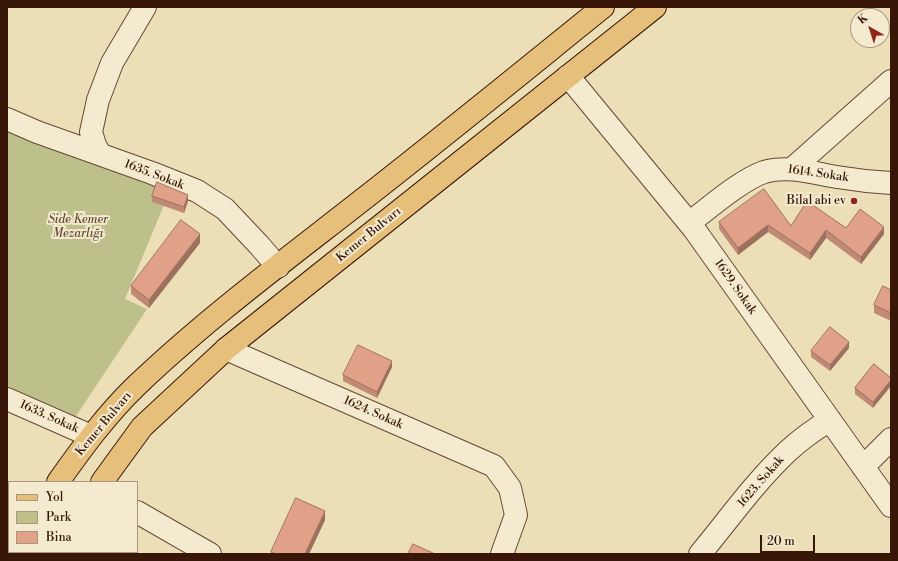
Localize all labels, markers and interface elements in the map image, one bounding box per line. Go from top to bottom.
north arrow [850,8,890,48]
text: K [855,11,871,28]
street label: 1635. Sokak [122,157,186,193]
street label: 1614. Sokak [787,163,849,185]
place label: Bilal abi ev [787,194,846,208]
marker: Bilal abi ev [849,196,859,206]
street label: Kemer Bulvarı [334,205,404,265]
park label: Side Kemer Mezarlığı [48,213,108,241]
street label: 1629. Sokak [711,257,759,317]
street label: Kemer Bulvarı [73,389,135,459]
street label: 1624. Sokak [341,393,405,433]
street label: 1633. Sokak [17,398,81,436]
street label: 1623. Sokak [735,453,787,511]
legend [8,481,138,553]
text: Yol [46,490,63,505]
text: Park [46,510,71,525]
scale bar [762,527,817,553]
text: Bina [46,530,72,545]
text: 20 m [767,534,795,549]

